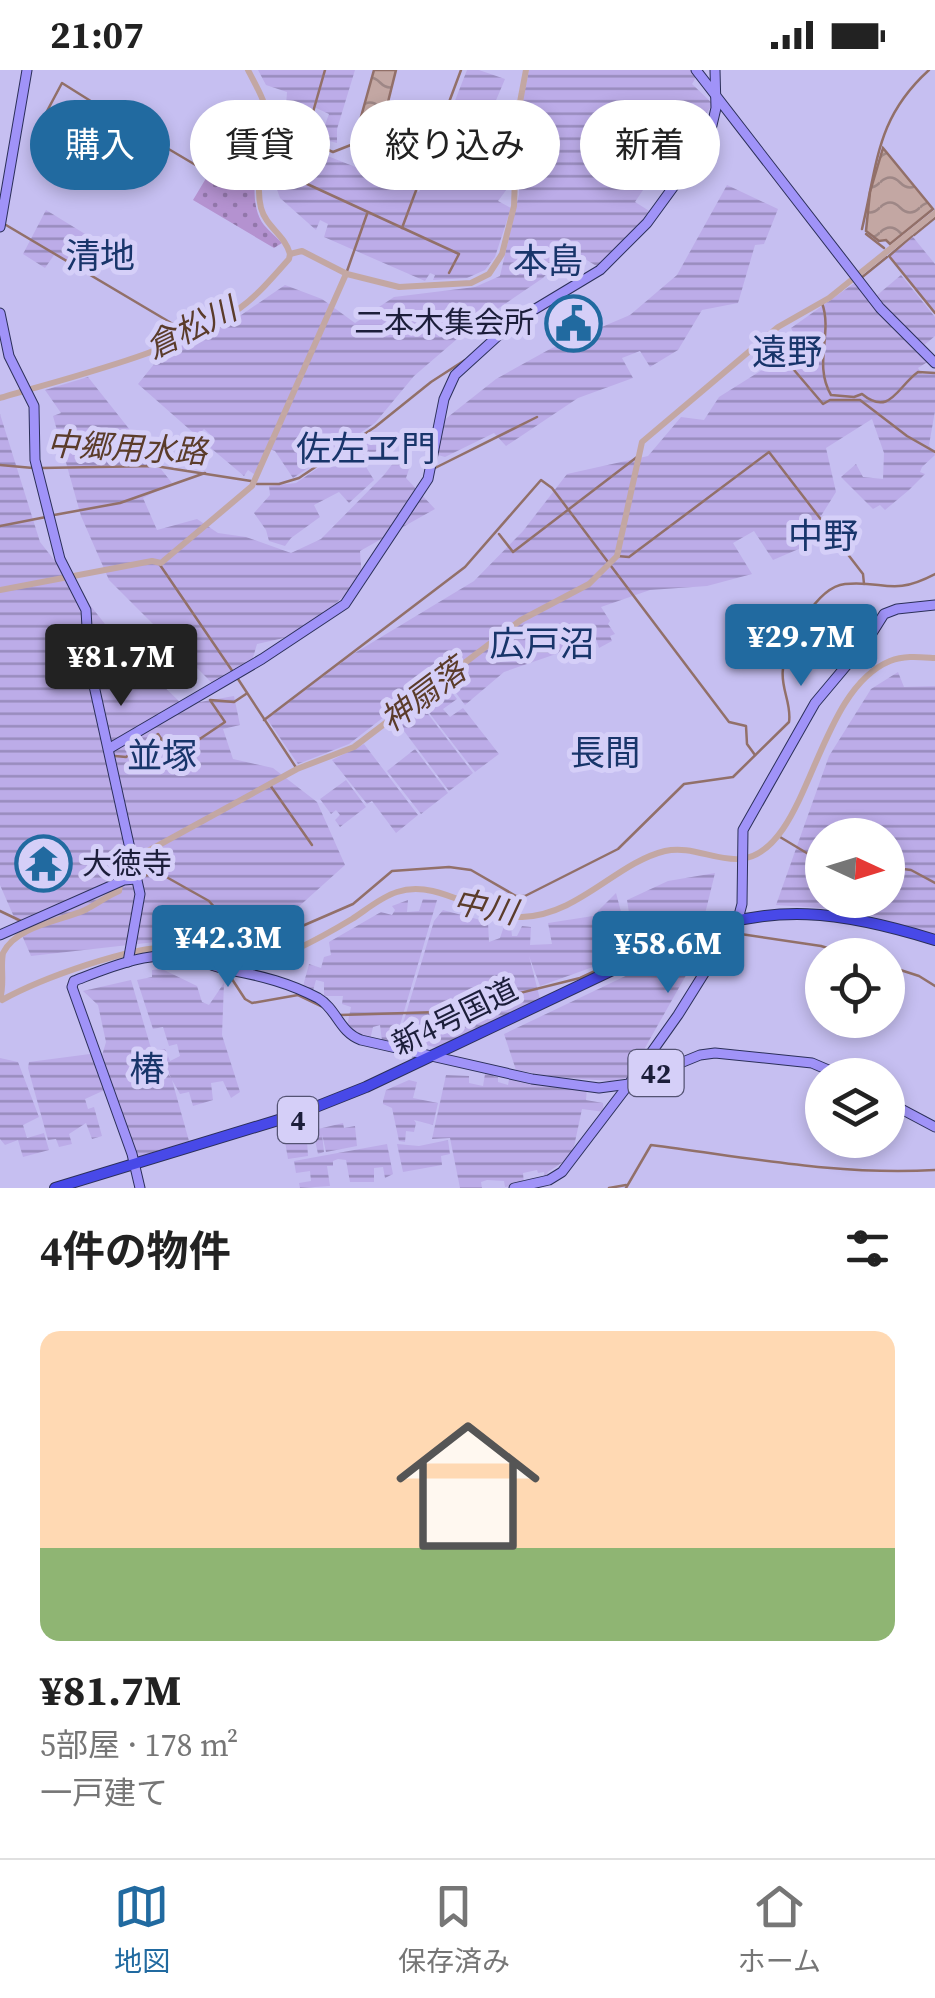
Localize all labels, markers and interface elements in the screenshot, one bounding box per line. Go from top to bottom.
text: 21:07 [50,9,144,61]
chip: 購入 [30,100,170,190]
chip: 賃貸 [190,100,330,190]
chip: 絞り込み [350,100,560,190]
chip: 新着 [580,100,720,190]
district label: 清地 [65,232,135,280]
district label: 本島 [513,237,583,285]
water label: 倉松川 [138,286,246,369]
public building icon: 二本木集会所 [543,293,603,353]
place label: 二本木集会所 [354,302,534,343]
district label: 遠野 [752,328,822,376]
water label: 中郷用水路 [46,422,211,474]
district label: 佐左ヱ門 [296,425,436,473]
district label: 中野 [788,512,858,560]
pin: ¥29.7M [720,604,882,689]
text: ¥29.7M [747,614,855,658]
district label: 広戸沼 [489,620,595,668]
pin: ¥81.7M [40,624,202,709]
text: ¥81.7M [67,634,175,678]
water label: 神扇落 [371,646,479,741]
district label: 長間 [570,729,640,777]
district label: 並塚 [127,732,197,780]
north arrow [805,818,905,918]
map controls [805,818,905,1158]
temple icon: 大徳寺 [13,834,73,894]
place label: 大徳寺 [82,843,172,884]
water label: 中川 [449,879,524,935]
pin: ¥42.3M [147,905,309,990]
pin: ¥58.6M [587,911,749,996]
text: ¥42.3M [174,915,282,959]
text: ¥58.6M [614,921,722,965]
button: locate [805,938,905,1038]
street label: 新4号国道 [385,969,524,1065]
district label: 椿 [129,1045,165,1093]
road number: 42 [628,1050,684,1096]
button: layers [805,1058,905,1158]
road number: 4 [278,1097,318,1143]
icon: filters [840,1221,895,1276]
text: 4件の物件 [40,1222,231,1280]
icon: home [378,1396,558,1576]
text: ¥81.7M [40,1661,181,1719]
text: 5部屋 · 178 m² [40,1723,238,1767]
text: 一戸建て [40,1771,168,1815]
tab: 地図 [114,1879,170,1980]
tab: 保存済み [398,1879,510,1980]
tab: ホーム [738,1879,821,1980]

